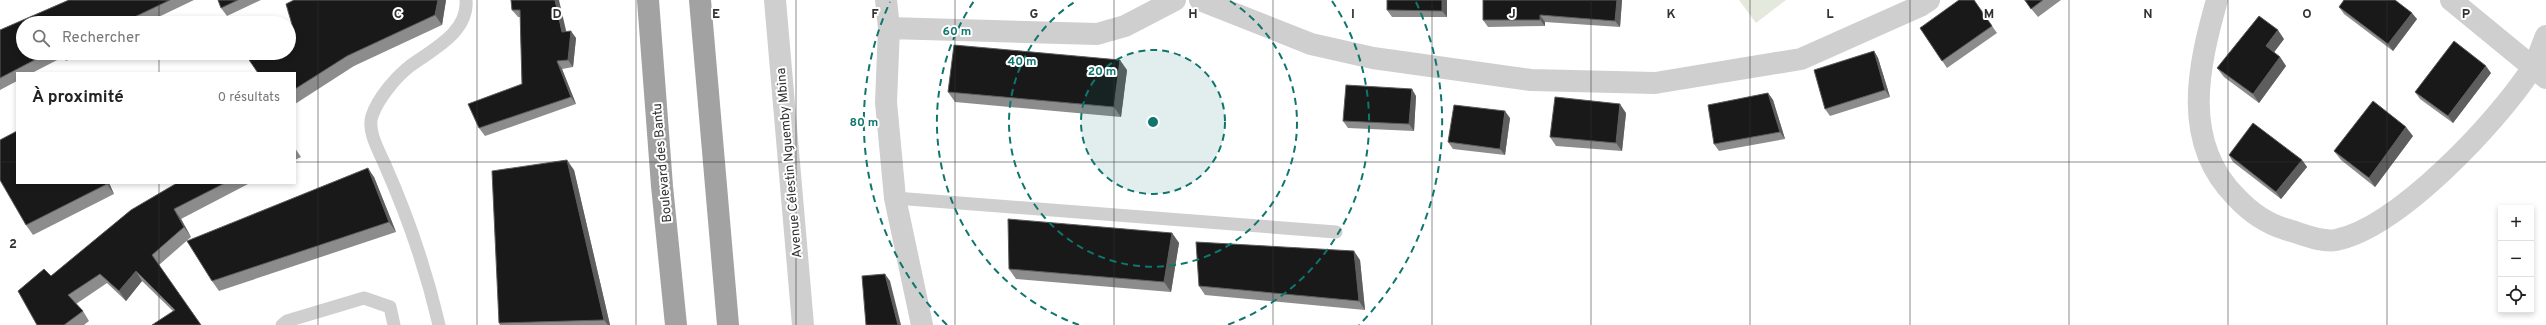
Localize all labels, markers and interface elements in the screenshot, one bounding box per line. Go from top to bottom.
text: C [394,7,402,23]
text: D [552,7,562,23]
text: E [712,7,720,23]
text: F [871,7,879,23]
text: G [1030,7,1039,23]
text: H [1188,7,1198,23]
text: I [1351,7,1355,23]
text: J [1508,7,1516,23]
text: K [1666,7,1676,23]
text: L [1826,7,1834,23]
text: M [1984,7,1994,23]
text: N [2143,7,2153,23]
text: O [2302,7,2312,23]
text: P [2462,7,2471,23]
search box [16,16,296,60]
text: 60 m [943,24,971,40]
icon: search [30,27,52,49]
text: Rechercher [62,29,140,48]
text: 40 m [1007,54,1037,70]
text: 20 m [1088,64,1116,80]
street label: Avenue Célestin Nguemby Mbina [774,67,806,259]
text: À proximité [32,87,124,109]
text: 0 résultats [218,90,280,106]
street label: Boulevard des Bantu [650,102,676,223]
text: 80 m [850,115,878,131]
centre of rings [1146,115,1160,129]
map controls [2498,205,2534,313]
button: + [2498,205,2534,241]
text: 2 [9,237,17,253]
button: − [2498,241,2534,277]
button: locate [2498,277,2534,313]

